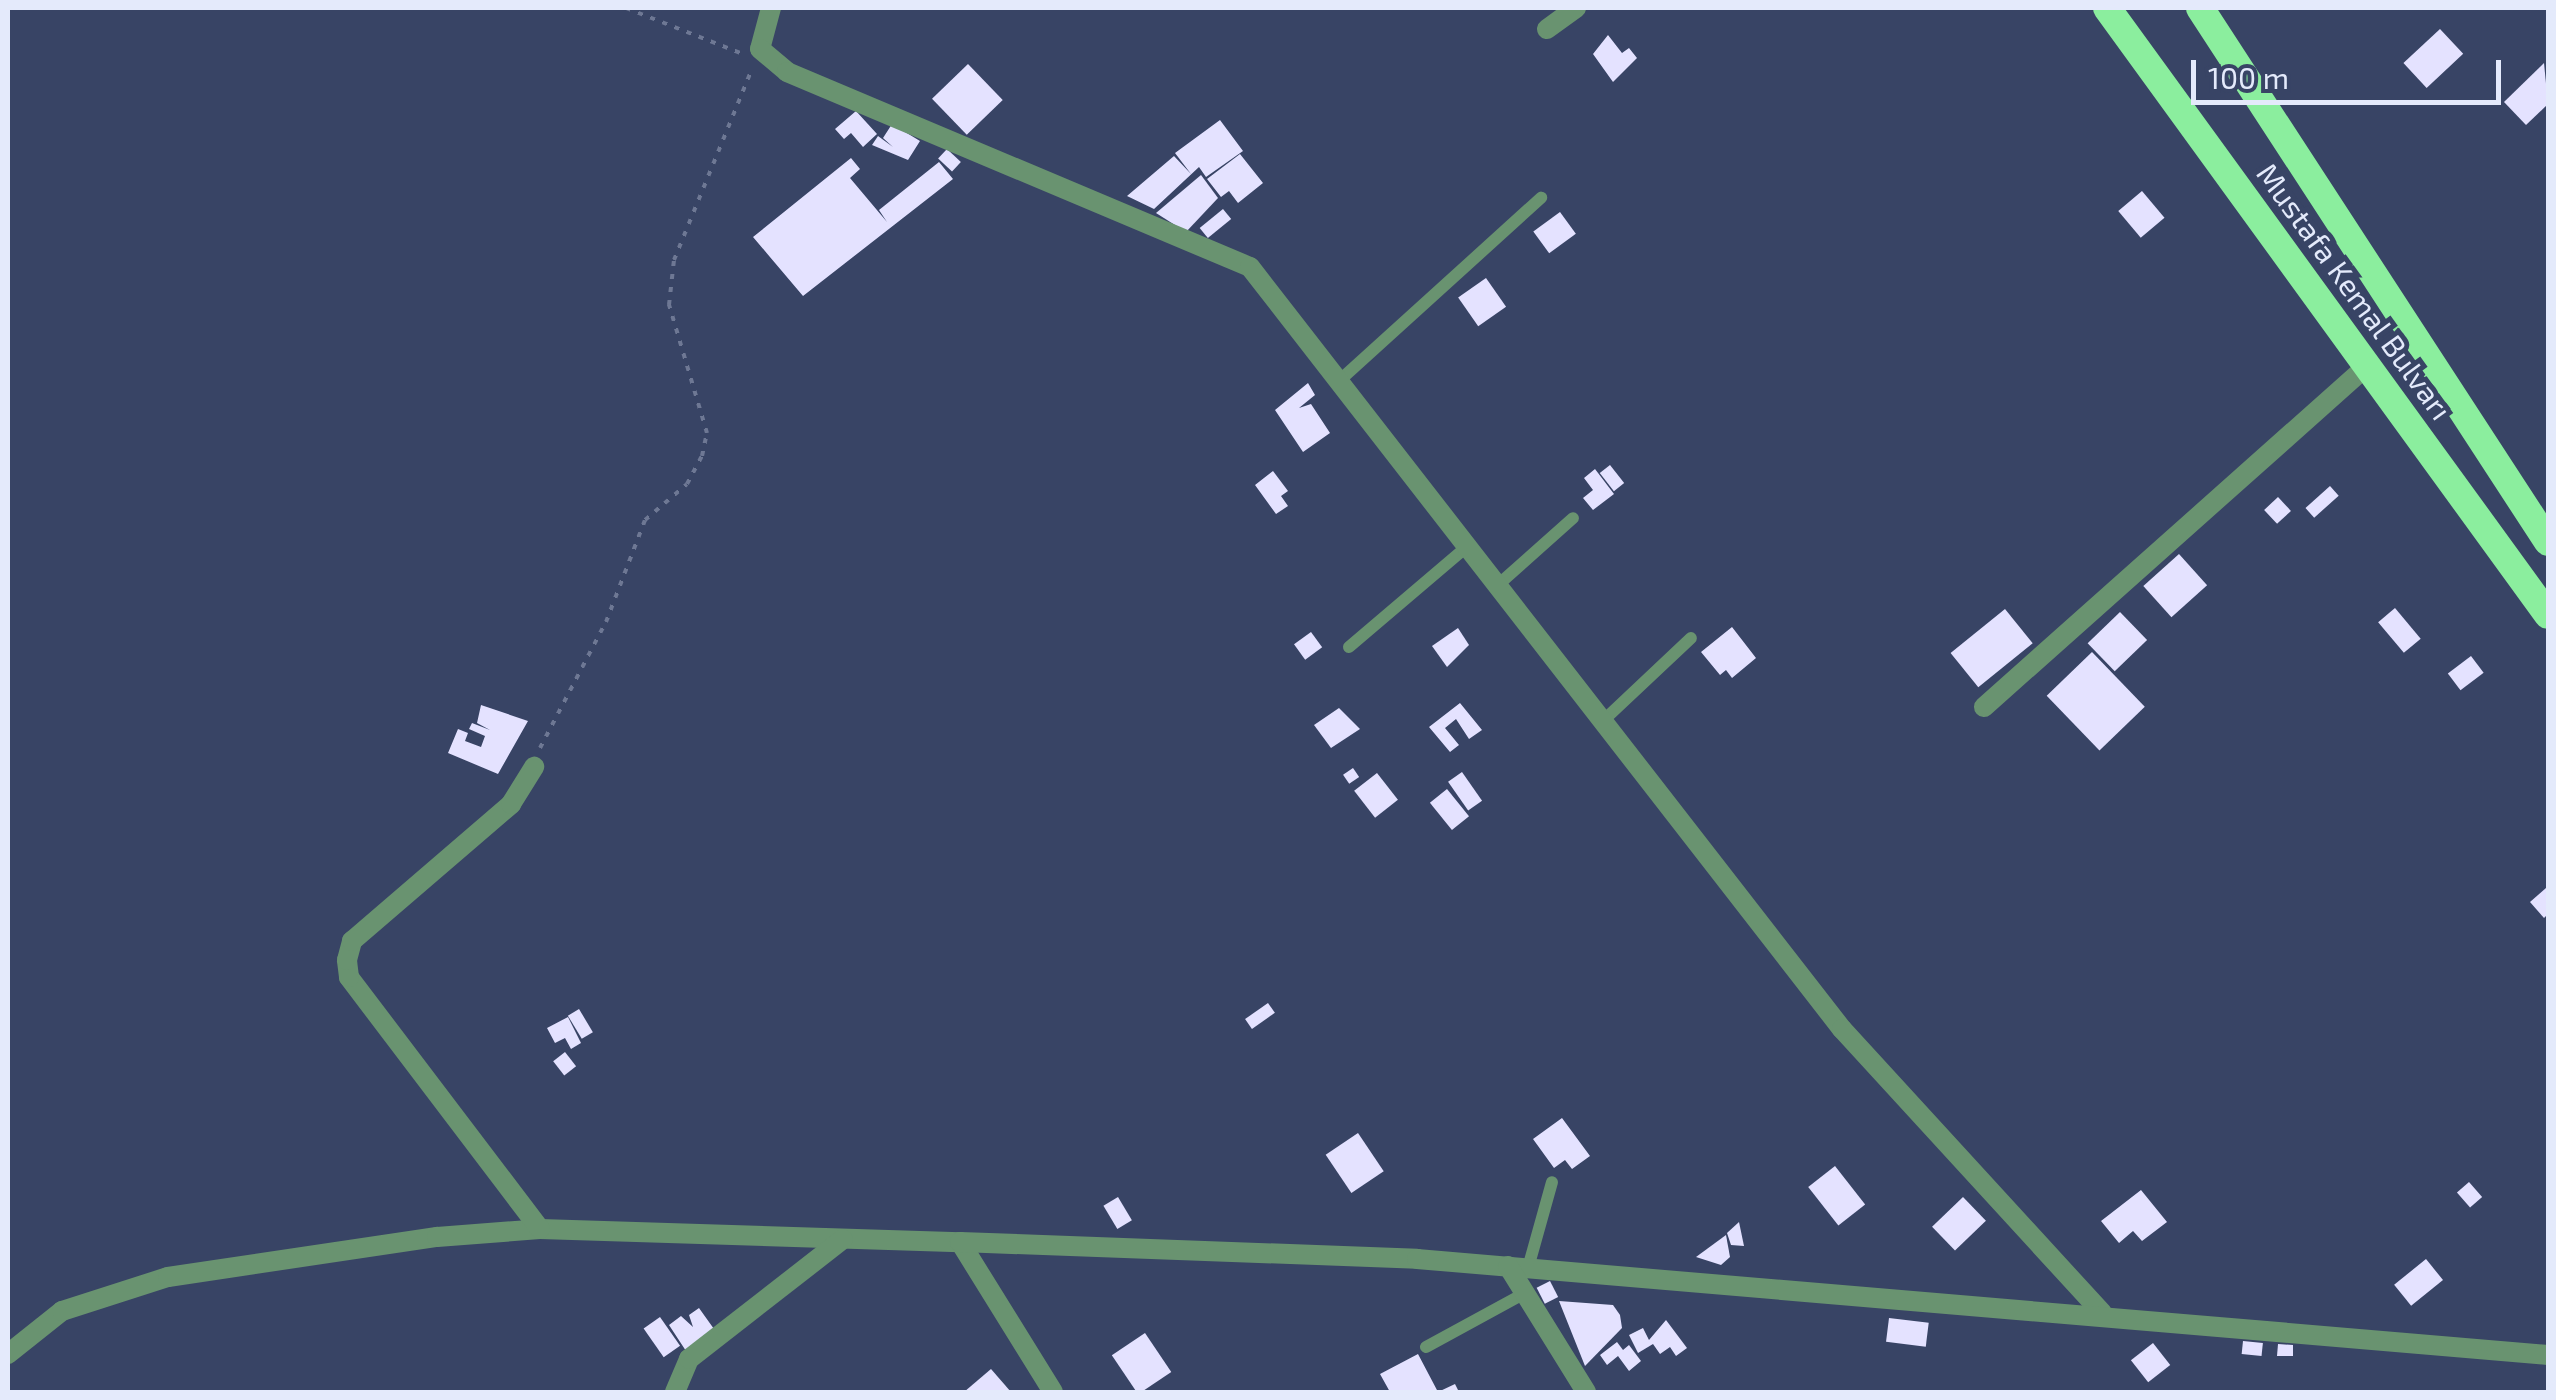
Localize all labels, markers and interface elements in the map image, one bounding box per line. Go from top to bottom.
scale bar [2196,40,2506,102]
text: 100 m [2208,59,2289,95]
street label: Mustafa Kemal Bulvarı [2250,156,2460,426]

